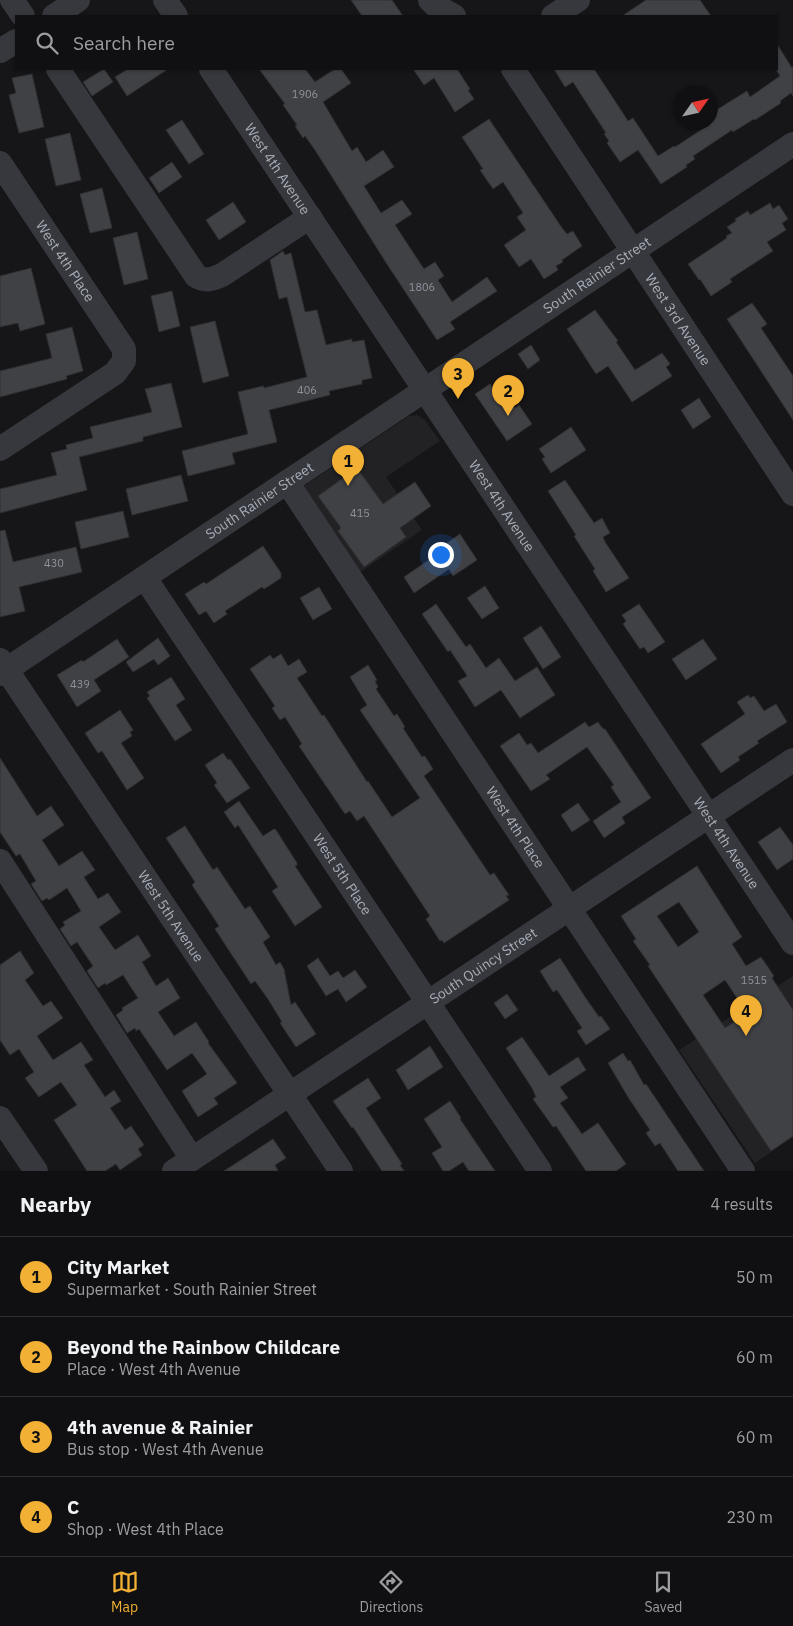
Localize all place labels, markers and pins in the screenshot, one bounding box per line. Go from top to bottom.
pin: 3 [442,358,474,399]
pin: 2 [492,375,524,416]
pin: 1 [332,445,364,486]
pin: 4 [730,995,762,1036]

